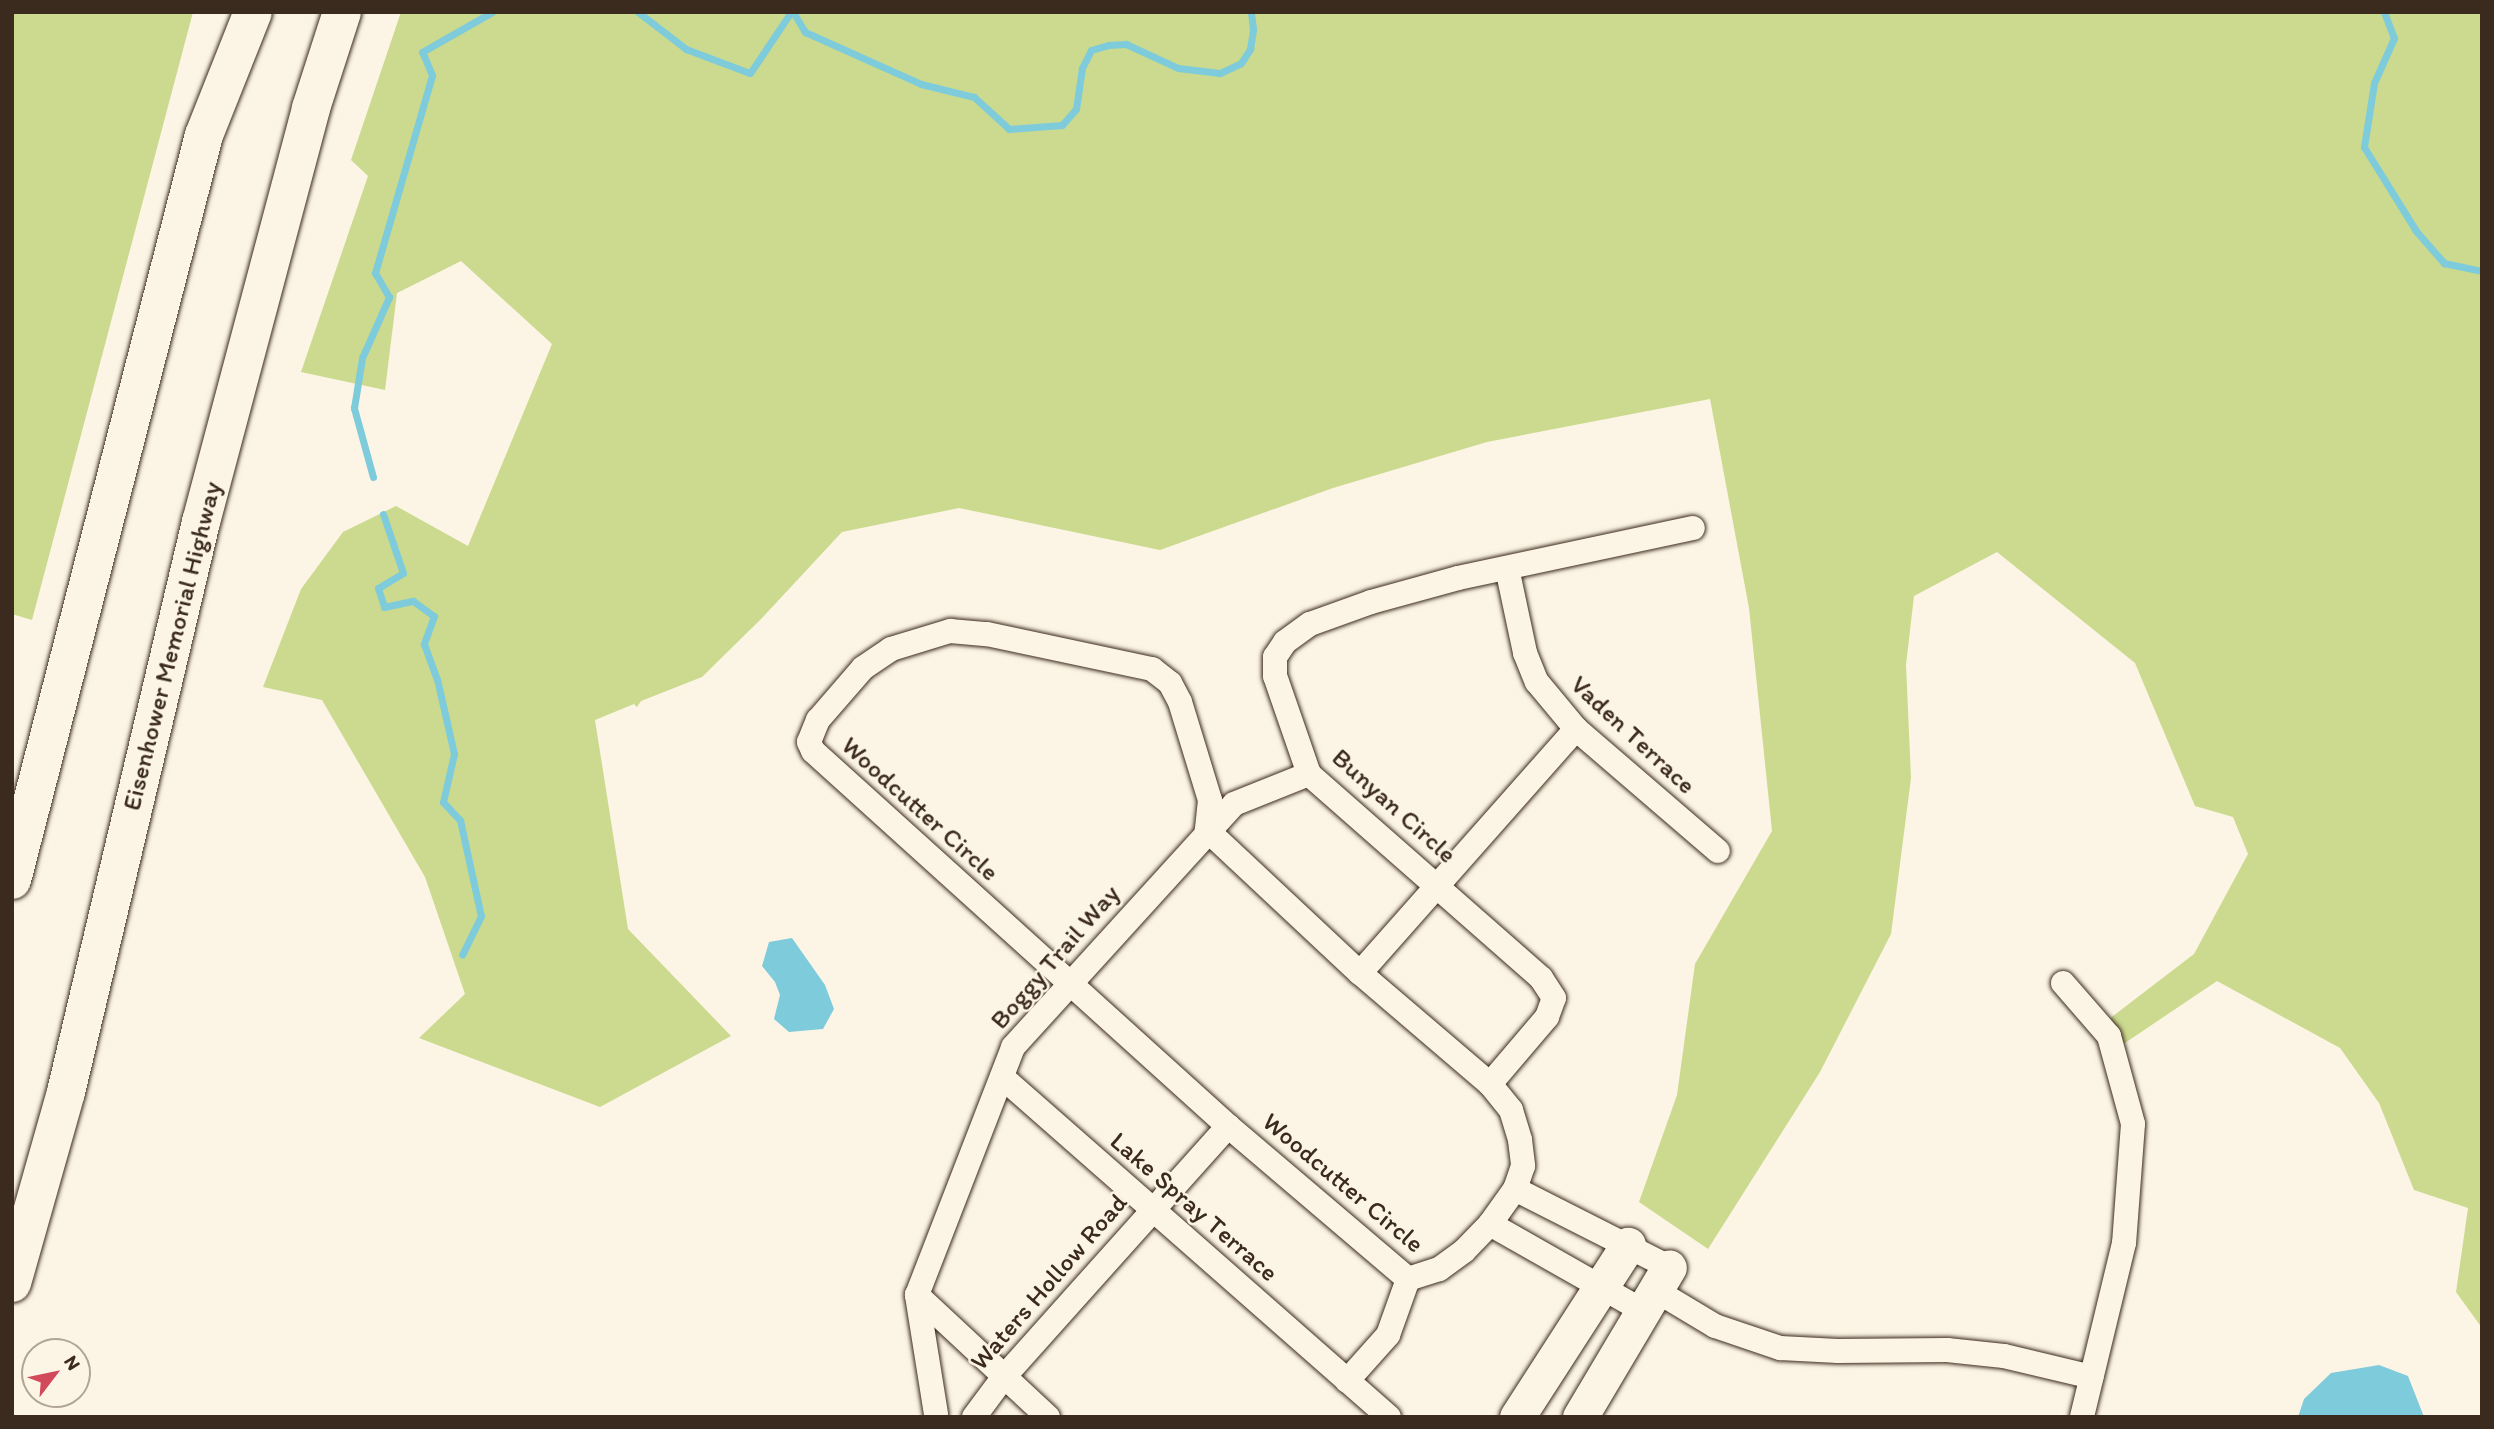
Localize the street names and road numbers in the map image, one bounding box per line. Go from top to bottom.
street label: Eisenhower Memorial Highway [116,479,228,813]
street label: Vaden Terrace [1565,670,1701,800]
street label: Woodcutter Circle [835,730,1005,888]
street label: Bunyan Circle [1325,742,1463,870]
street label: Boggy Trail Way [985,880,1125,1034]
street label: Woodcutter Circle [1256,1107,1430,1259]
street label: Lake Spray Terrace [1104,1126,1284,1288]
street label: Waters Hollow Road [964,1188,1134,1376]

